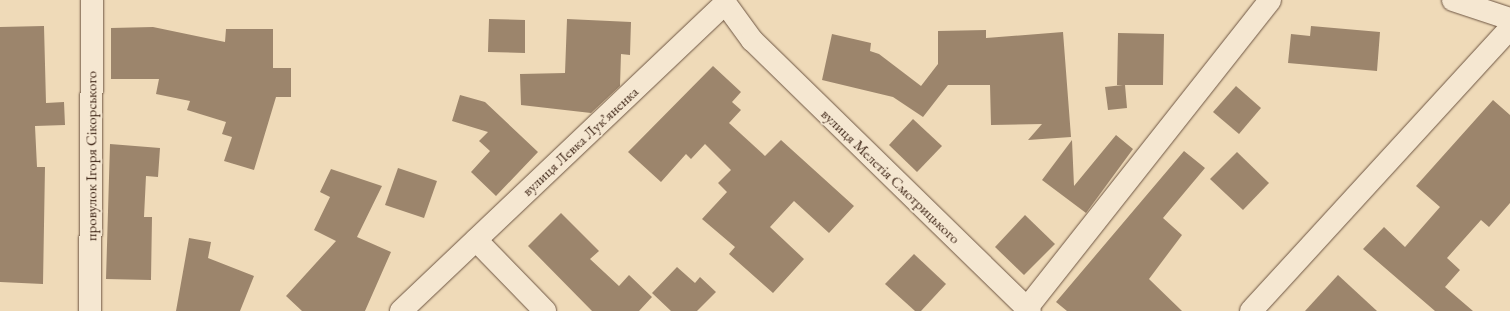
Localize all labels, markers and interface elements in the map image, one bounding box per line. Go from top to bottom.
street label: провулок Ігоря Сікорського [82,71,100,241]
street label: вулиця Левка Лукʼяненка [518,83,642,199]
street label: вулиця Мелетія Смотрицького [818,105,964,247]

